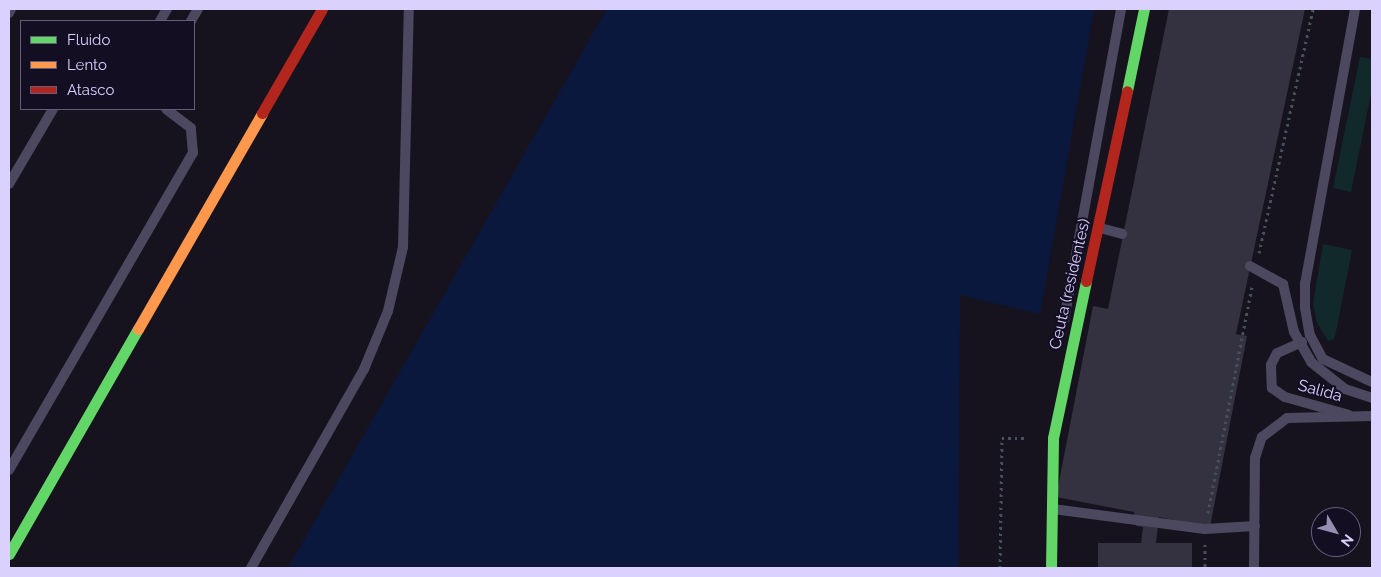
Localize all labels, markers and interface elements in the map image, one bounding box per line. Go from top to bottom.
legend [20,20,195,110]
text: Fluido [67,31,110,49]
text: Lento [67,56,107,74]
text: Atasco [67,81,114,99]
street label: Ceuta (residentes) [1046,217,1094,351]
street label: Salida [1296,376,1344,406]
north arrow [1311,507,1361,557]
text: N [1338,531,1357,550]

